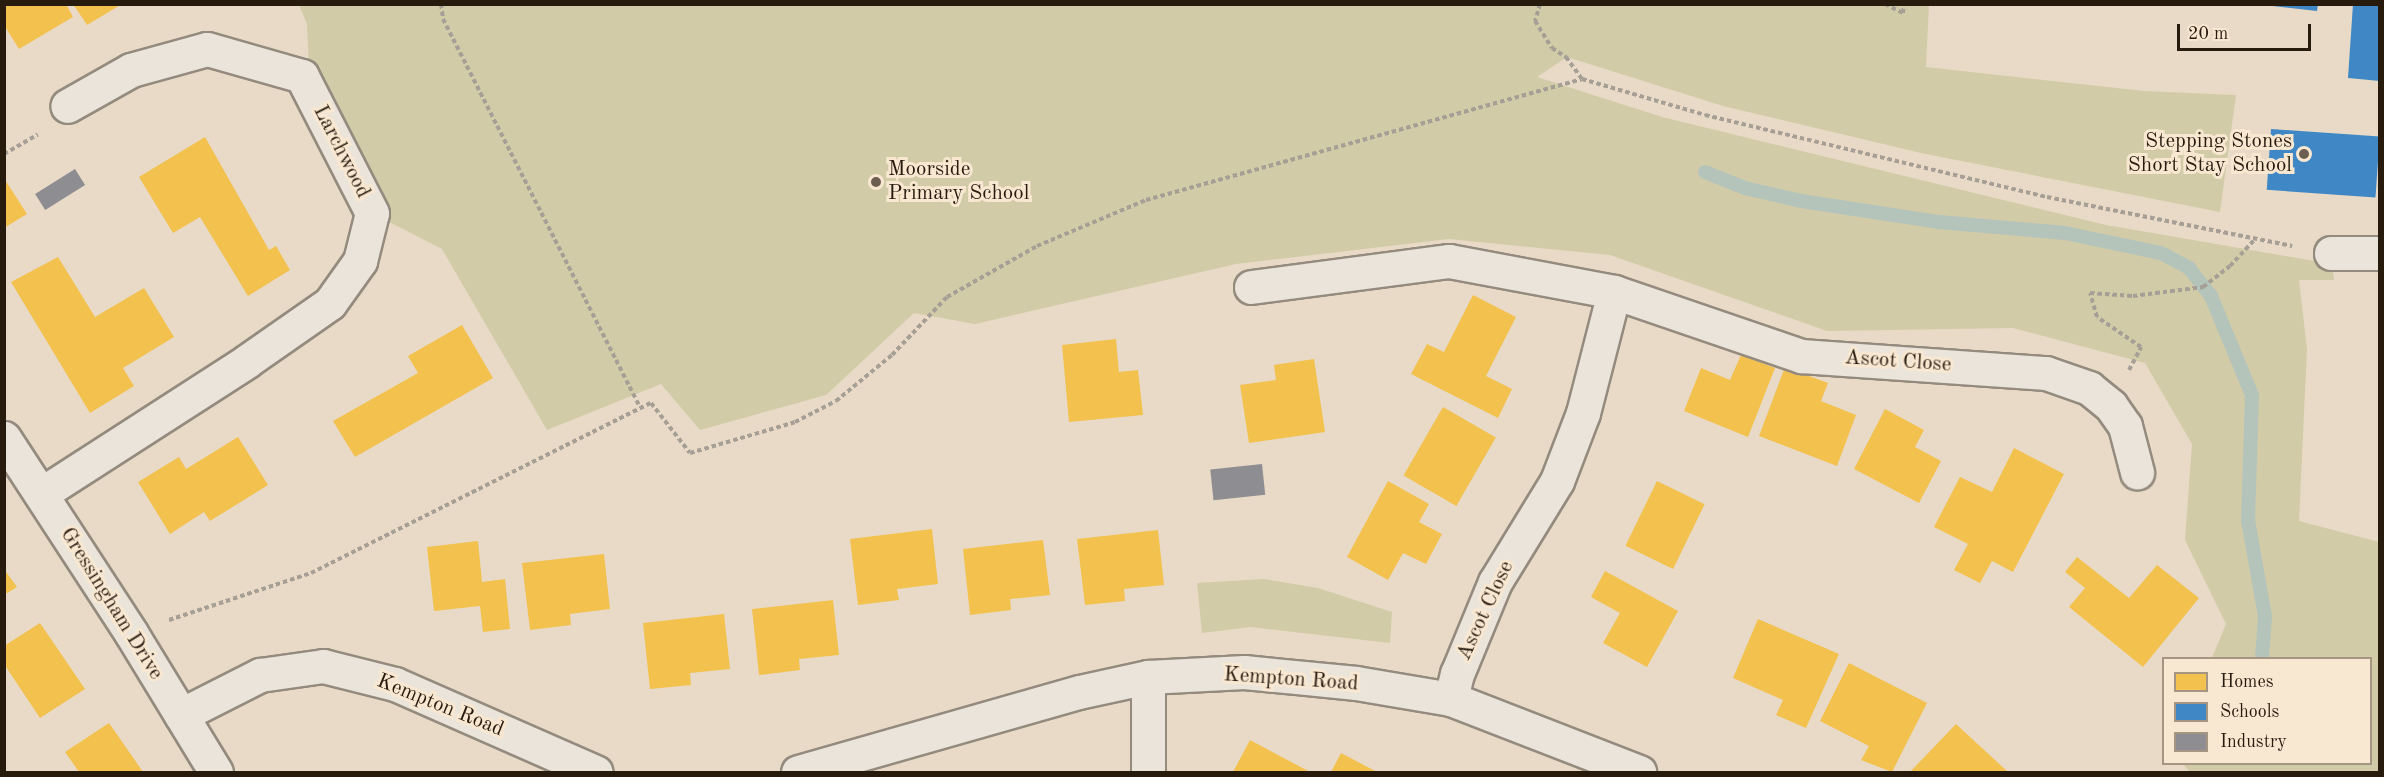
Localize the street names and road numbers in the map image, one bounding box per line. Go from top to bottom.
street label: Larchwood [307,101,375,203]
street label: Ascot Close [1844,346,1952,378]
street label: Gressingham Drive [54,523,168,685]
street label: Ascot Close [1452,557,1520,665]
street label: Kempton Road [1223,663,1359,697]
street label: Kempton Road [373,669,507,743]

